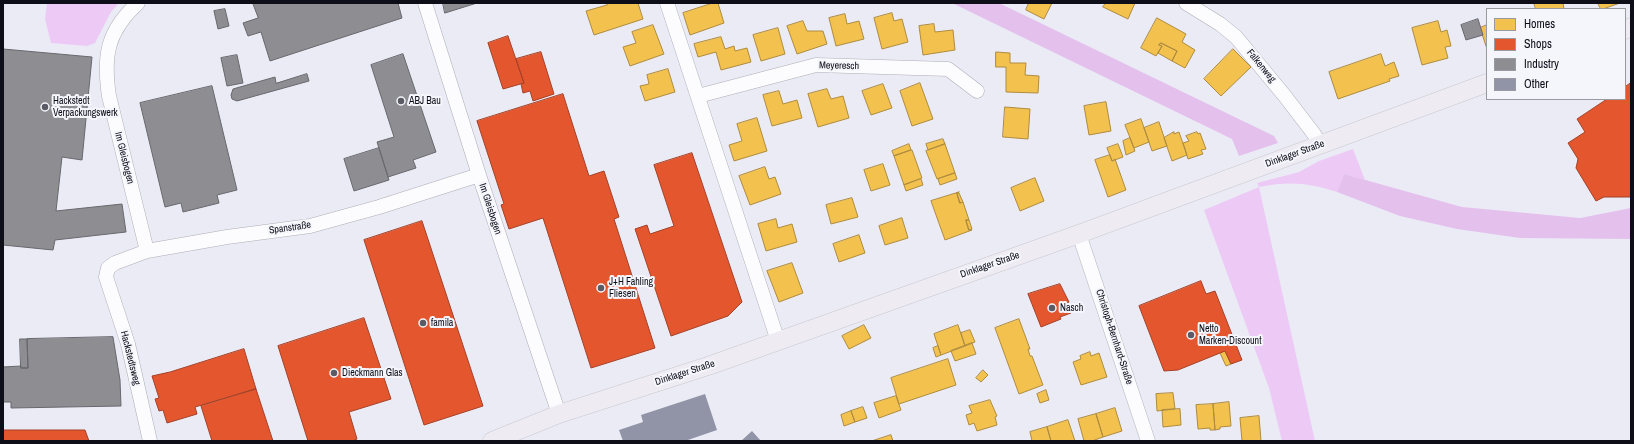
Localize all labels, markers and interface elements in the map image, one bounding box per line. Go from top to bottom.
legend [1486,8,1626,100]
text: Homes [1524,16,1555,32]
text: Shops [1524,36,1552,52]
street label: Falkenweg [1244,47,1278,85]
text: Industry [1524,56,1559,72]
street label: Meyeresch [819,60,859,72]
text: Other [1524,76,1549,92]
place label: Hackstedt Verpackungswerk [53,95,118,118]
place label: ABJ Bau [409,95,441,107]
marker: ABJ Bau [396,96,406,106]
marker: Hackstedt Verpackungswerk [40,102,50,112]
street label: Im Gleisbogen [112,131,136,185]
street label: Dinklager Straße [1264,138,1326,170]
street label: Im Gleisbogen [476,182,504,236]
street label: Spanstraße [268,219,312,237]
street label: Dinklager Straße [959,249,1021,281]
place label: J+H Fahling Fliesen [609,276,653,300]
marker: J+H Fahling Fliesen [596,283,606,293]
street label: Christoph-Bernhard-Straße [1093,288,1135,386]
place label: Nasch [1060,302,1083,314]
marker: Nasch [1047,303,1057,313]
place label: famila [431,317,453,329]
marker: famila [418,318,428,328]
place label: Netto Marken-Discount [1199,323,1261,346]
street label: Hackstedtsweg [117,330,143,386]
marker: Netto Marken-Discount [1186,330,1196,340]
street label: Dinklager Straße [654,358,716,388]
place label: Dieckmann Glas [342,367,403,379]
marker: Dieckmann Glas [329,368,339,378]

